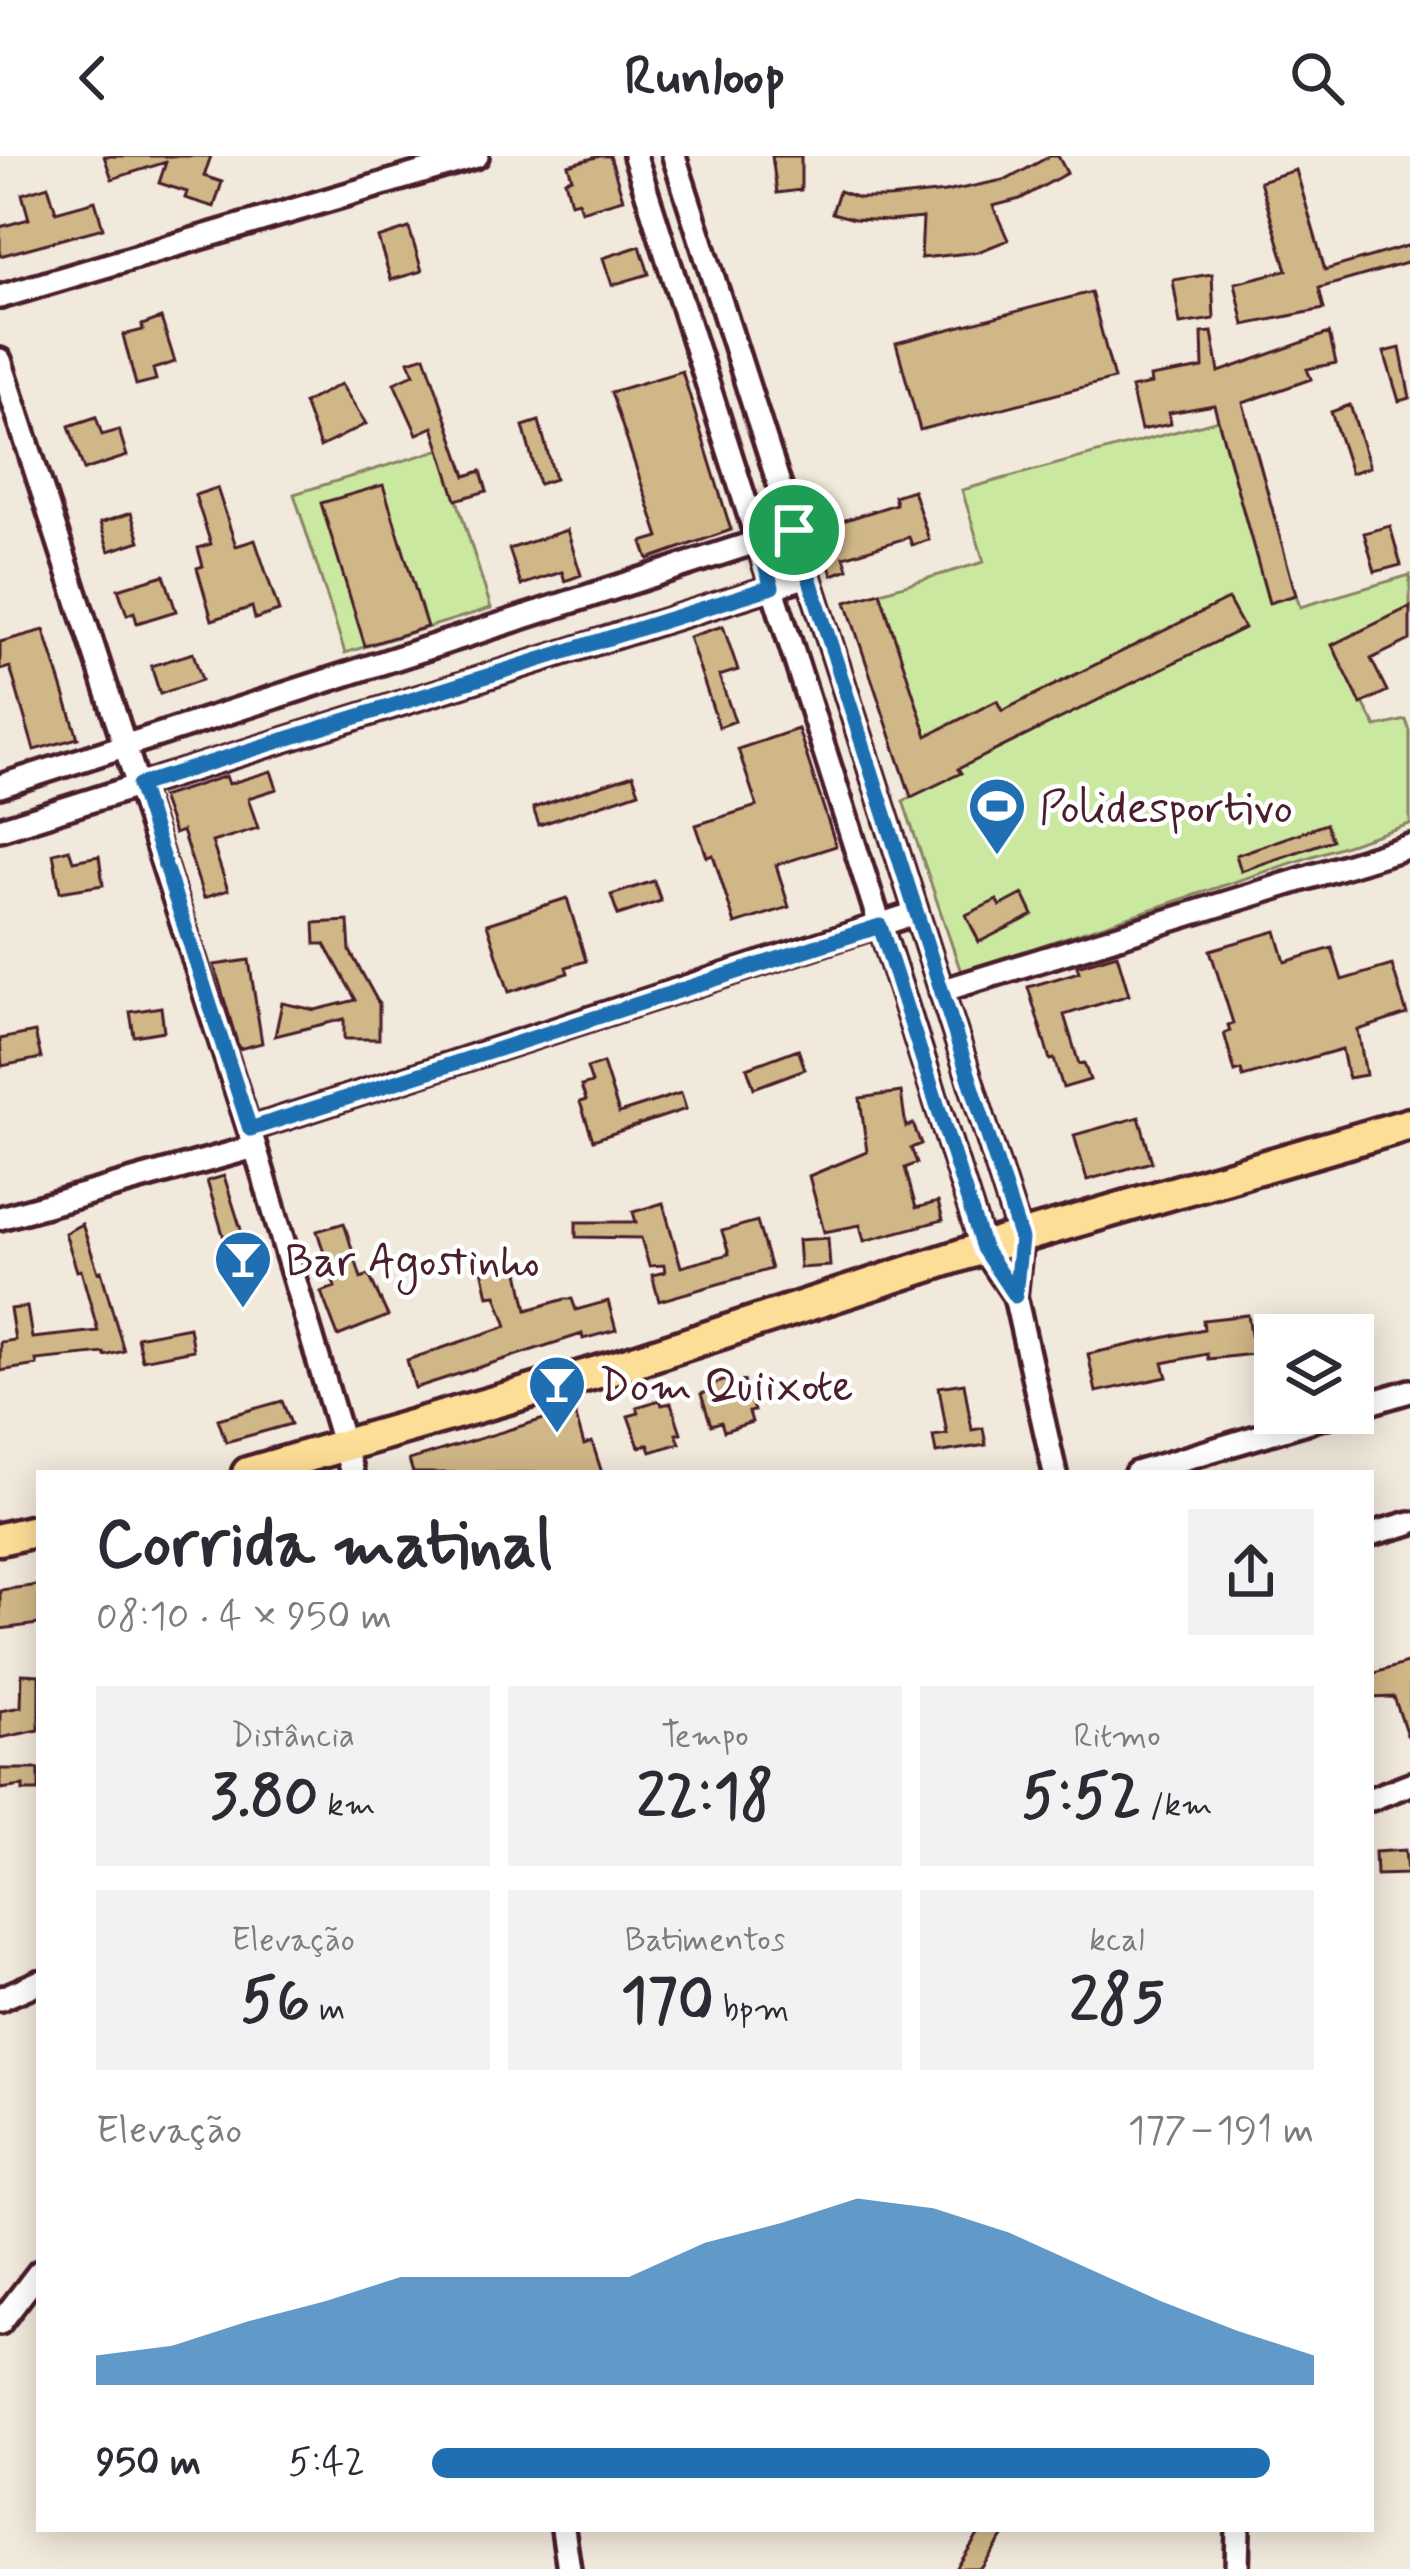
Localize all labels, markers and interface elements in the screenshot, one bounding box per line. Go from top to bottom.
text: Runloop [624,43,786,114]
icon: back [60,45,126,111]
icon: search [1284,45,1350,111]
pin [743,479,845,581]
icon: arrive [761,497,827,563]
sports icon: Polidesportivo [966,775,1028,857]
place label: Polidesportivo [1039,780,1293,839]
bar icon: Bar Agostinho [212,1228,274,1310]
place label: Bar Agostinho [285,1233,540,1296]
map controls [1254,1314,1374,1434]
button: layers [1254,1314,1374,1434]
bar icon: Dom Quiixote [526,1353,588,1435]
place label: Dom Quiixote [599,1358,853,1417]
text: Corrida matinal [96,1504,552,1590]
button: share [1188,1509,1314,1635]
text: 08:10 · 4 × 950 m [96,1592,392,1643]
text: Distância [231,1715,355,1759]
text: Tempo [661,1715,749,1759]
text: Ritmo [1073,1715,1161,1759]
text: 3.80 [211,1759,318,1838]
text: 22:18 [637,1759,773,1838]
text: 5:52 [1021,1759,1141,1838]
text: km [318,1784,375,1828]
text: /km [1141,1784,1213,1828]
text: Elevação [231,1919,355,1963]
text: Batimentos [625,1919,785,1963]
text: kcal [1089,1919,1145,1963]
text: 56 [241,1963,310,2042]
text: 170 [621,1963,714,2042]
text: 285 [1069,1963,1165,2042]
text: m [310,1988,345,2032]
text: bpm [714,1988,789,2032]
text: Elevação [96,2106,242,2157]
text: 177–191 m [1128,2106,1314,2157]
text: 950 m [96,2438,201,2489]
text: 5:42 [288,2438,365,2489]

